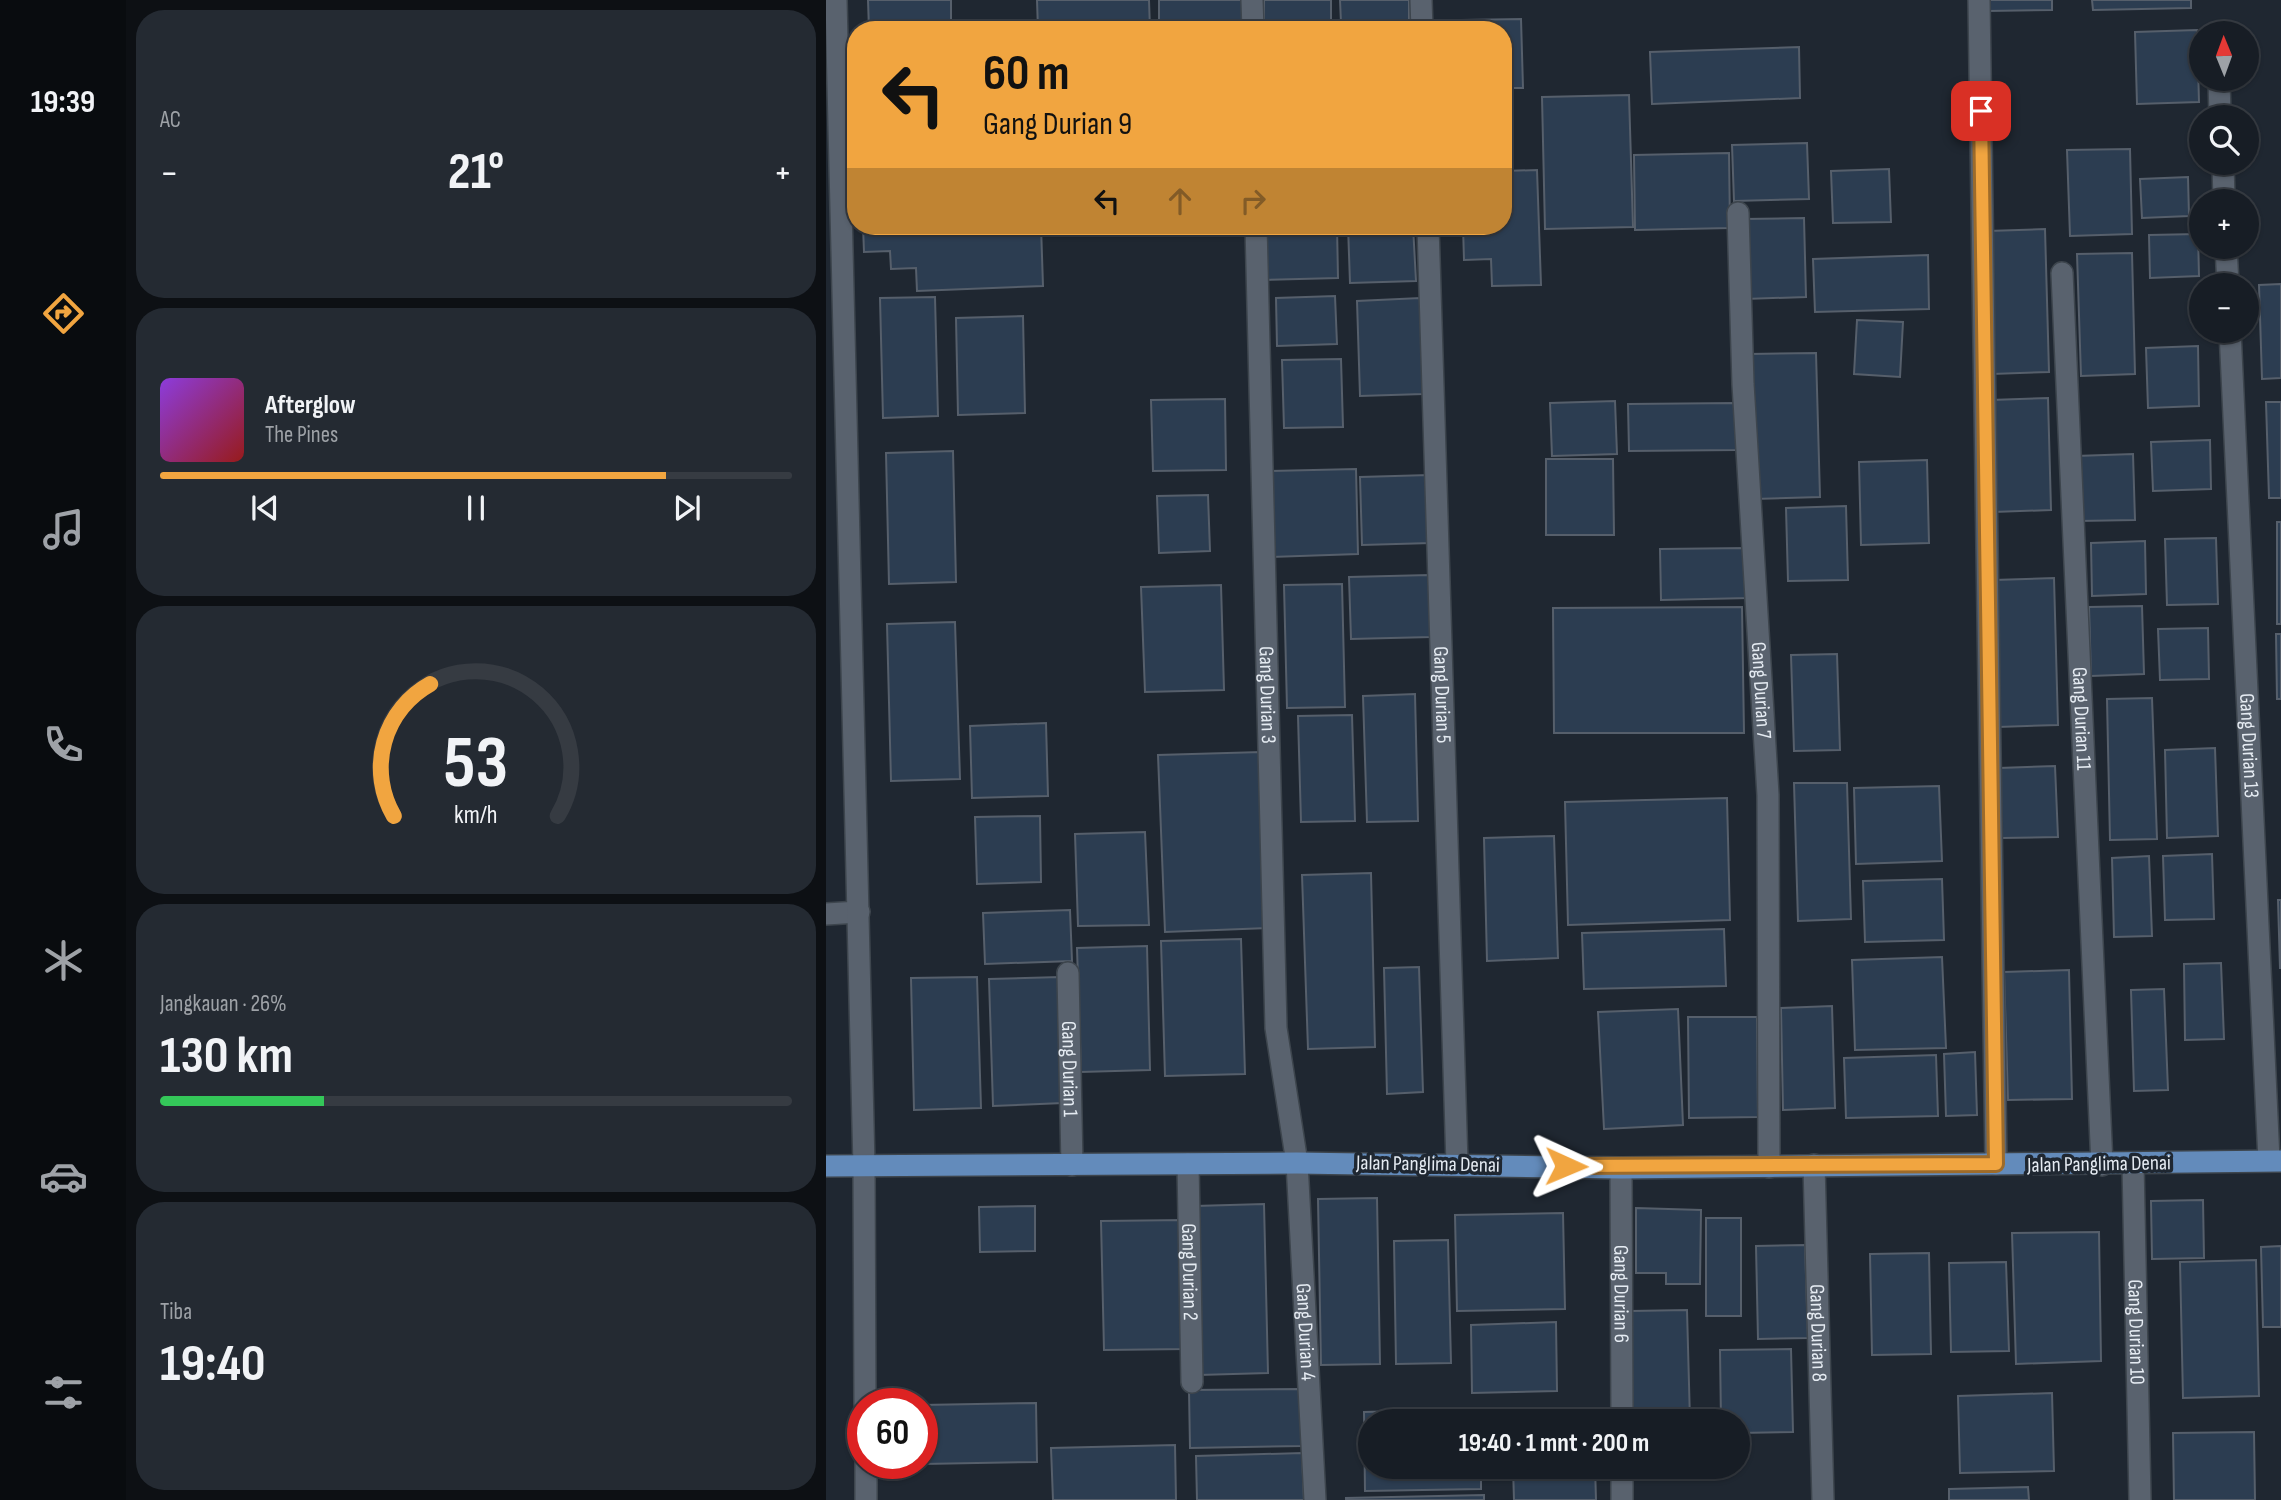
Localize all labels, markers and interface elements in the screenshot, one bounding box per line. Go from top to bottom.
north arrow [2189,21,2259,91]
map controls [2189,21,2259,343]
text: 60 m [983,45,1070,104]
icon: left [868,49,959,140]
pin [1951,81,2011,141]
text: 19:39 [31,83,95,122]
icon: arrive [1962,92,2000,130]
text: Gang Durian 9 [983,105,1132,144]
button: search [2189,105,2259,175]
text: AC [160,106,181,134]
text: 21° [448,141,504,204]
text: − [160,151,179,196]
text: + [773,151,792,196]
icon: left [1088,182,1126,220]
icon: ahead [1161,182,1199,220]
icon: right [1234,182,1272,220]
button: + [2189,189,2259,259]
button: − [2189,273,2259,343]
icon: directions [39,289,88,338]
text: Afterglow [265,390,356,421]
text: The Pines [265,421,338,449]
icon: previous [246,489,284,527]
icon: pause [457,489,495,527]
icon: next [668,489,706,527]
icon: music [39,505,88,554]
street label: Gang Durian 7 [1746,641,1777,740]
street label: Gang Durian 3 [1254,646,1281,744]
street label: Gang Durian 5 [1428,646,1456,744]
street label: Gang Durian 11 [2067,666,2097,771]
street label: Gang Durian 13 [2235,693,2264,799]
icon: phone [39,720,88,769]
text: 53 [444,720,508,808]
text: km/h [454,800,498,831]
icon: climate [39,936,88,985]
text: Jangkauan · 26% [160,990,287,1018]
street label: Gang Durian 1 [1057,1021,1084,1118]
text: 130 km [160,1025,293,1088]
position arrow [1529,1129,1603,1203]
street label: Jalan Panglima Denai [1355,1150,1500,1178]
street label: Jalan Panglima Denai [2026,1150,2171,1178]
icon: car [39,1152,88,1201]
street label: Gang Durian 2 [1177,1223,1203,1321]
street label: Gang Durian 6 [1609,1245,1634,1343]
street label: Gang Durian 10 [2123,1279,2150,1385]
street label: Gang Durian 4 [1291,1283,1321,1381]
street label: Gang Durian 8 [1805,1284,1832,1382]
text: Tiba [160,1298,192,1326]
text: 19:40 [160,1333,266,1396]
icon: filters [39,1368,88,1417]
speed limit sign: 60 [847,1388,938,1479]
text: 19:40 · 1 mnt · 200 m [1459,1428,1649,1459]

